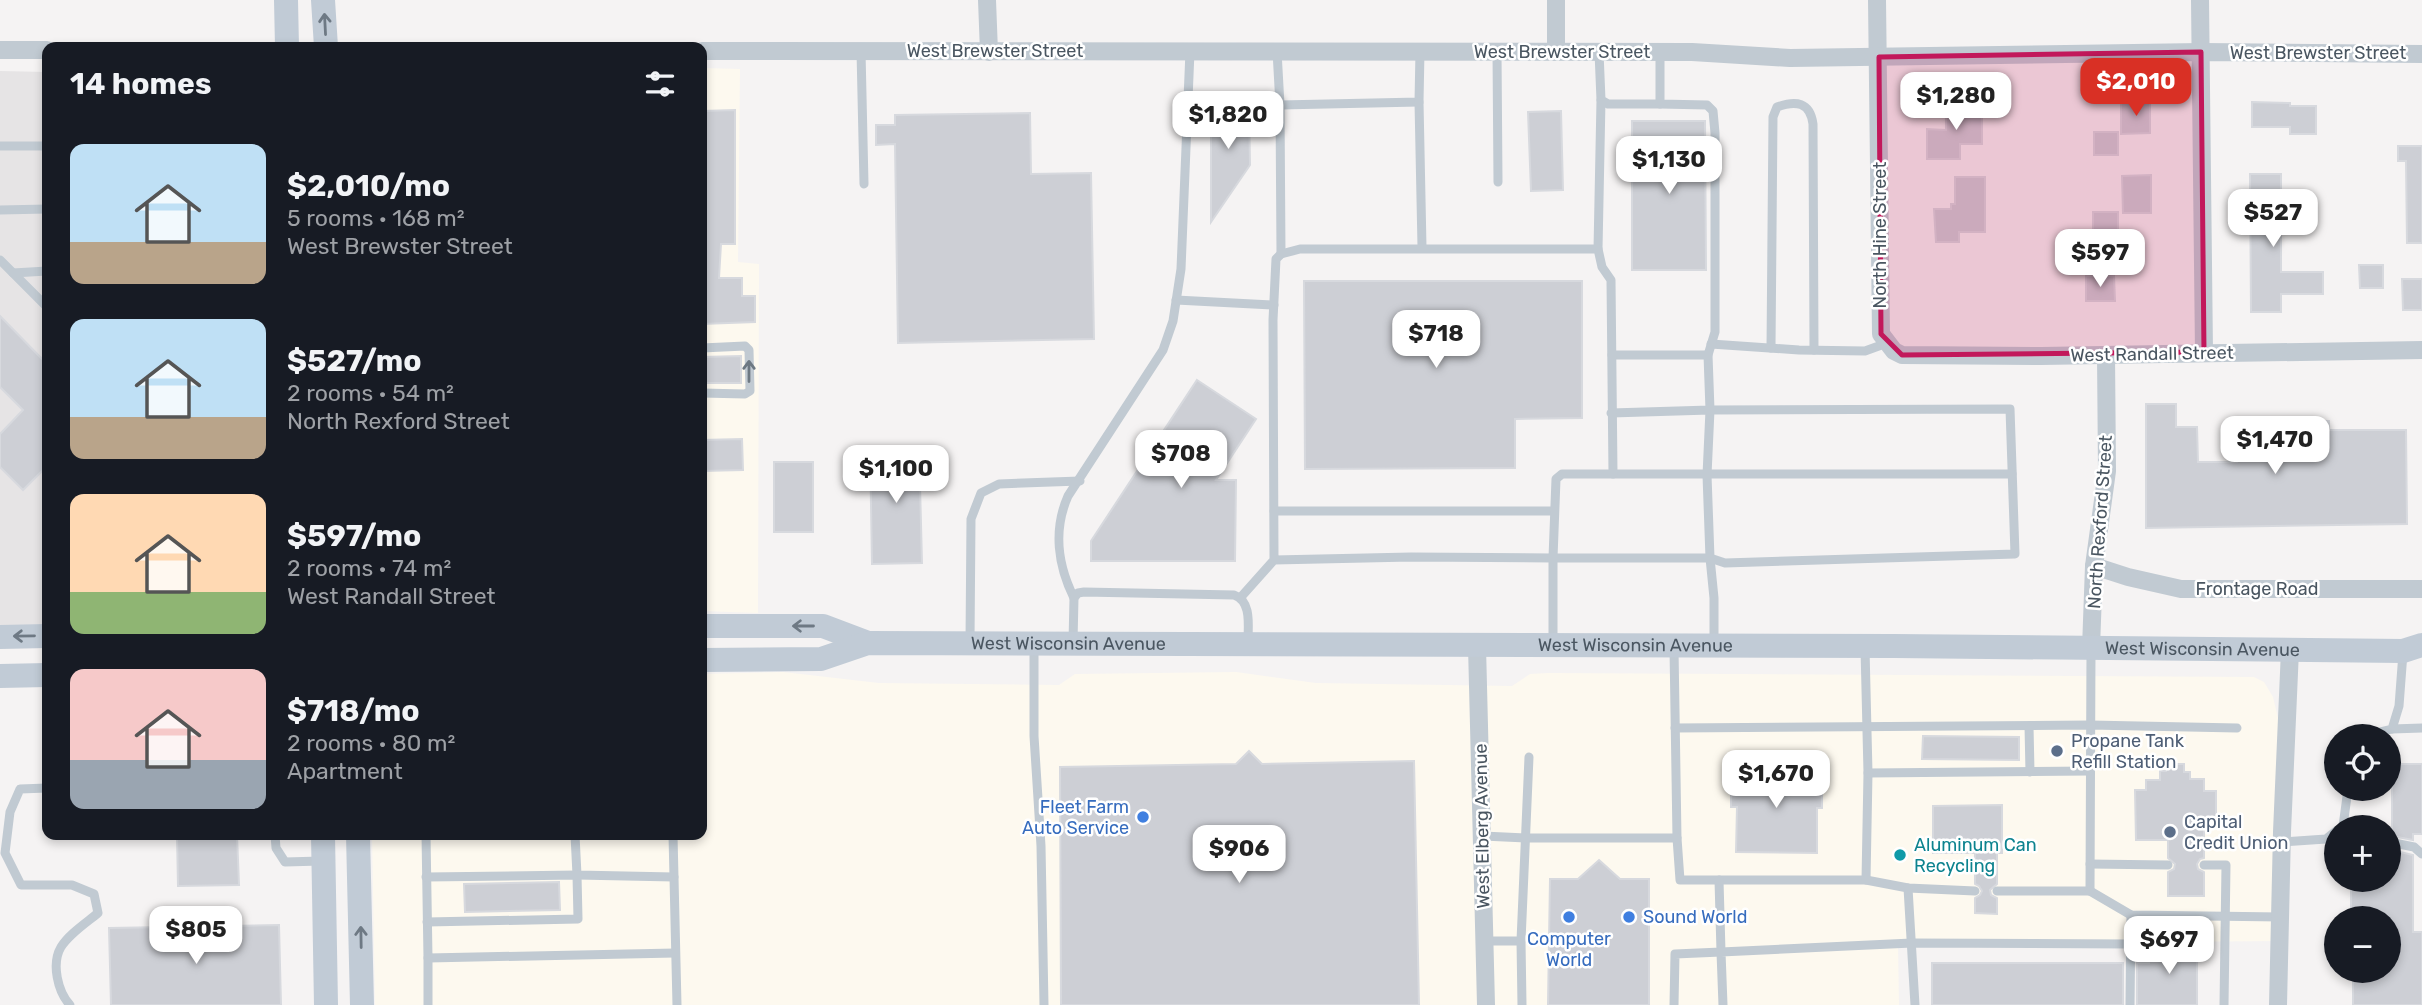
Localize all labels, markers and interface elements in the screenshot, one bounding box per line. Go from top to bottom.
one-way arrow [318,12,331,35]
street label: West Brewster Street [907,40,1083,62]
street label: West Brewster Street [1474,41,1650,63]
street label: West Brewster Street [2230,42,2406,64]
pin: $2,010 [2079,58,2193,118]
icon: filters [641,65,679,103]
text: 14 homes [70,66,212,102]
text: $2,010 [2096,67,2176,95]
pin: $1,280 [1899,72,2013,132]
text: $1,280 [1916,81,1996,109]
pin: $1,820 [1171,92,1285,151]
text: $1,820 [1188,100,1268,128]
pin: $1,130 [1612,136,1726,196]
text: $1,130 [1632,145,1706,173]
street label: North Hine Street [1869,162,1891,308]
text: $2,010/mo [287,168,450,204]
icon: home [126,172,210,256]
pin: $527 [2232,190,2314,249]
text: $527 [2244,198,2302,226]
text: 5 rooms · 168 m² [287,204,465,232]
pin: $597 [2059,230,2141,289]
text: West Brewster Street [287,232,513,260]
text: $597 [2071,238,2129,266]
pin: $718 [1395,310,1477,370]
text: $718 [1408,319,1464,347]
street label: West Randall Street [2070,342,2234,366]
text: $527/mo [287,343,422,379]
icon: home [126,347,210,431]
one-way arrow [743,360,756,383]
text: 2 rooms · 54 m² [287,379,454,407]
text: North Rexford Street [287,407,510,435]
pin: $1,470 [2218,416,2332,476]
text: $1,470 [2237,425,2314,453]
pin: $708 [1140,430,1222,490]
street label: North Rexford Street [2083,434,2117,610]
text: $708 [1151,439,1211,467]
pin: $1,100 [839,446,953,505]
text: $1,100 [859,454,933,482]
text: $597/mo [287,518,421,554]
icon: home [126,522,210,606]
text: 2 rooms · 74 m² [287,554,451,582]
street label: Frontage Road [2196,578,2318,600]
text: West Randall Street [287,582,496,610]
one-way arrow [791,619,814,633]
one-way arrow [12,630,35,643]
street label: West Wisconsin Avenue [971,632,1166,655]
street label: West Wisconsin Avenue [1538,634,1733,657]
street label: West Wisconsin Avenue [2105,637,2300,661]
text: $718/mo [287,693,420,729]
icon: home [126,697,210,781]
map controls [2324,724,2401,983]
button: locate [2324,724,2401,801]
text: 2 rooms · 80 m² [287,729,455,757]
place label: Propane Tank Refill Station [2071,730,2185,773]
street label: West Elberg Avenue [1470,743,1494,909]
marker: Propane Tank Refill Station [2049,743,2065,759]
pin: $1,670 [1719,750,1833,810]
text: Apartment [287,757,403,785]
text: $1,670 [1738,759,1814,787]
place label: Fleet Farm Auto Service [1022,796,1129,839]
marker: Fleet Farm Auto Service [1135,809,1151,825]
place label: Capital Credit Union [2184,811,2288,854]
button: + [2324,815,2401,892]
marker: Capital Credit Union [2162,824,2178,840]
pin: $906 [1198,826,1280,885]
text: $906 [1209,834,1269,862]
place label: Aluminum Can Recycling [1914,834,2037,877]
marker: Aluminum Can Recycling [1892,847,1908,863]
pin: $805 [155,906,237,966]
place label: Sound World [1643,906,1747,928]
button: − [2324,906,2401,983]
marker: Computer World [1561,909,1577,925]
marker: Sound World [1621,909,1637,925]
text: $805 [165,915,227,943]
pin: $697 [2128,916,2210,976]
text: $697 [2140,925,2198,953]
one-way arrow [354,926,367,949]
place label: Computer World [1527,928,1611,971]

